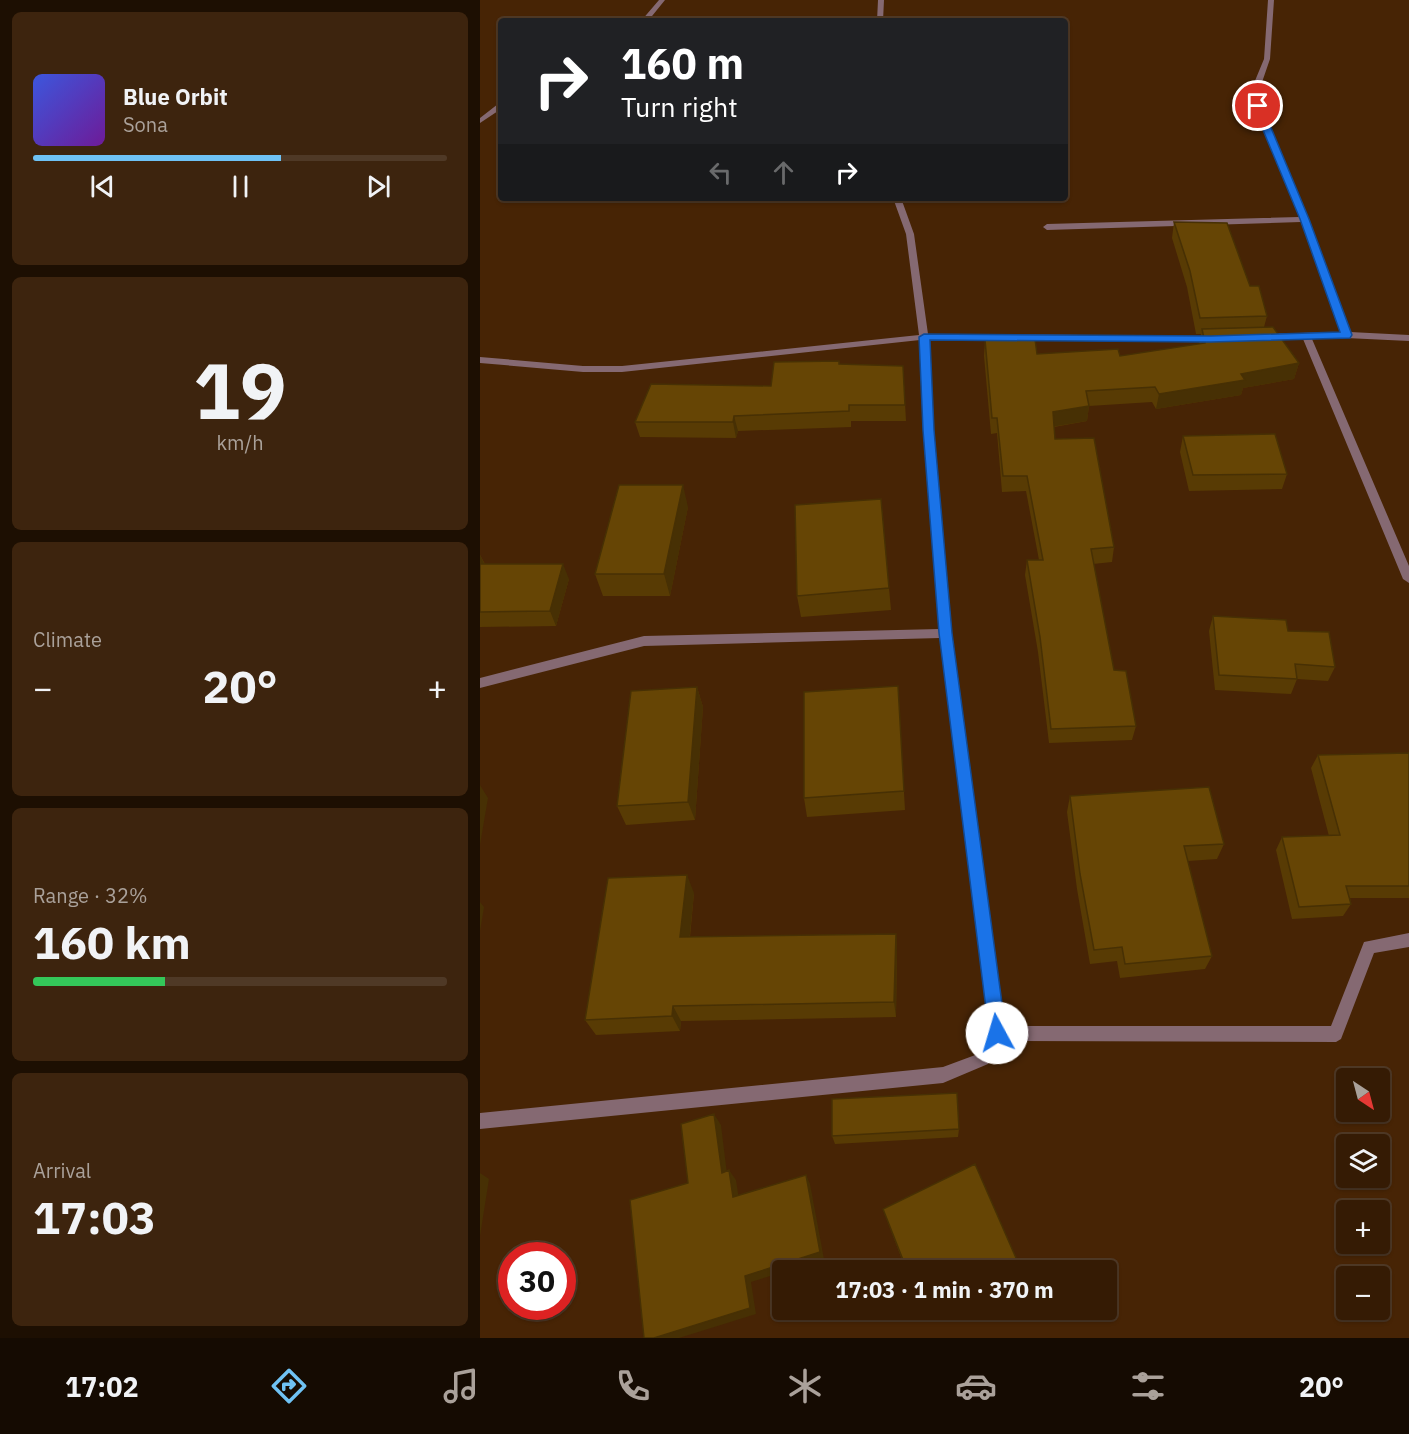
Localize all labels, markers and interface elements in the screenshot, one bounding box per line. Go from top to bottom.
text: 160 m [621,36,744,91]
icon: right [522,42,600,120]
pin [1232,80,1283,131]
text: Blue Orbit [123,82,228,111]
text: Turn right [621,89,738,124]
icon: arrive [1241,89,1274,122]
text: Sona [123,111,168,138]
icon: left [704,156,737,189]
icon: ahead [767,156,800,189]
icon: right [830,156,863,189]
icon: previous [86,170,119,203]
icon: pause [224,170,257,203]
icon: next [362,170,395,203]
text: 19 [193,339,287,440]
text: km/h [216,429,264,456]
text: Climate [33,626,102,653]
text: 20° [202,657,278,715]
text: − [33,666,53,709]
text: + [427,666,447,709]
text: Range · 32% [33,882,148,909]
text: 160 km [33,913,191,971]
position arrow [965,1001,1029,1065]
north arrow [1336,1068,1390,1122]
map controls [1336,1068,1390,1320]
button: layers [1336,1134,1390,1188]
text: Arrival [33,1157,91,1184]
text: 17:03 [33,1188,156,1246]
button: + [1336,1200,1390,1254]
speed limit sign: 30 [498,1242,576,1320]
button: − [1336,1266,1390,1320]
text: 17:03 · 1 min · 370 m [835,1275,1054,1304]
icon: directions [268,1365,310,1407]
icon: music [440,1365,482,1407]
icon: phone [612,1365,654,1407]
icon: climate [784,1365,826,1407]
icon: car [955,1365,997,1407]
icon: filters [1127,1365,1169,1407]
text: 17:02 [65,1369,139,1404]
text: 20° [1299,1369,1344,1404]

